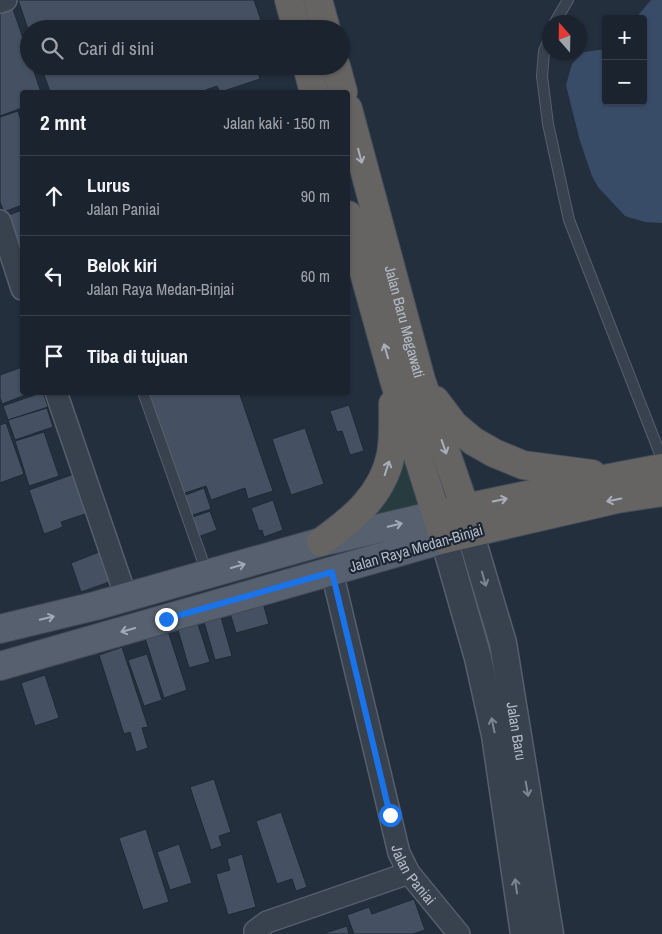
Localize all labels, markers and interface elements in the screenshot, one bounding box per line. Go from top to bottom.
north arrow [542,15,587,60]
map controls [602,15,647,105]
button: + [602,15,647,60]
search box [20,20,350,75]
icon: search [38,34,66,62]
text: Cari di sini [78,35,154,61]
button: − [602,60,647,105]
text: 2 mnt [40,108,86,137]
text: Jalan kaki · 150 m [224,112,330,134]
one-way arrow [356,148,366,164]
text: Lurus [87,172,130,198]
icon: ahead [40,182,68,210]
text: 90 m [301,185,330,207]
text: Jalan Paniai [87,198,160,220]
text: Belok kiri [87,252,157,278]
icon: left [40,262,68,290]
street label: Jalan Baru Megawati [380,263,430,380]
text: 60 m [301,265,330,287]
text: Jalan Raya Medan-Binjai [87,278,234,300]
icon: arrive [40,342,68,370]
text: Tiba di tujuan [87,343,188,369]
one-way arrow [380,344,390,360]
one-way arrow [440,438,449,454]
one-way arrow [383,461,392,476]
one-way arrow [492,495,508,505]
one-way arrow [606,495,622,505]
street label: Jalan Raya Medan-Binjai [347,519,485,577]
one-way arrow [387,520,403,529]
one-way arrow [230,560,246,570]
one-way arrow [479,571,489,587]
route end [155,608,178,631]
one-way arrow [39,613,55,622]
one-way arrow [120,625,136,635]
street label: Jalan Baru [502,700,532,762]
one-way arrow [487,718,497,734]
one-way arrow [522,781,532,797]
route start [379,804,402,827]
street label: Jalan Paniai [387,843,441,909]
one-way arrow [511,878,521,894]

